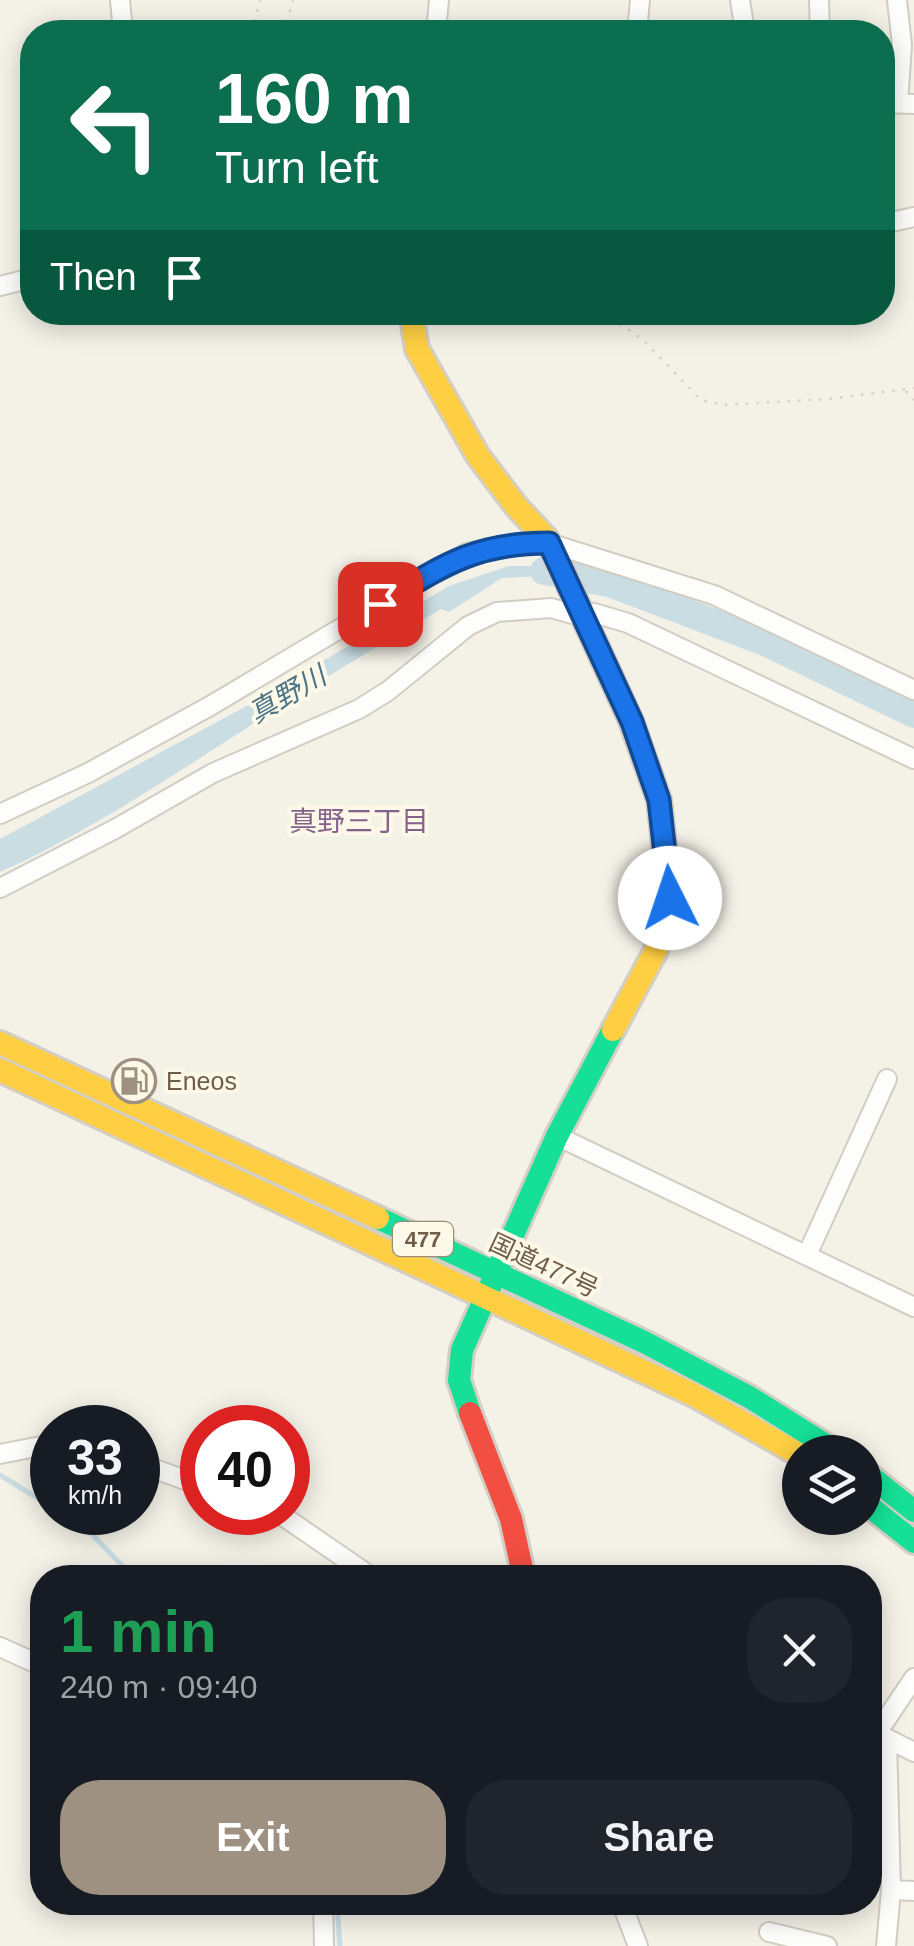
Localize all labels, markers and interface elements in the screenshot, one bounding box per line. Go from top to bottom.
icon: left [50,60,180,190]
text: 160 m [215,60,413,138]
text: Turn left [215,142,378,193]
icon: arrive [157,250,212,305]
text: Then [50,256,137,298]
pin [338,562,423,647]
icon: arrive [353,577,408,632]
water label: 真野川 [243,659,334,729]
district label: 真野三丁目 [289,806,429,837]
position arrow [618,846,722,950]
fuel station icon: Eneos [111,1058,157,1104]
place label: Eneos [166,1067,237,1095]
road number: 477 [393,1222,453,1256]
street label: 国道477号 [485,1228,603,1302]
speed limit sign: 40 [180,1405,310,1535]
text: 33 [67,1430,123,1486]
map controls [782,1435,882,1535]
button: layers [782,1435,882,1535]
text: km/h [68,1481,122,1509]
text: 1 min [60,1598,217,1665]
button: close [747,1598,852,1703]
text: 240 m · 09:40 [60,1669,257,1705]
button: Exit [60,1780,446,1895]
button: Share [466,1780,852,1895]

